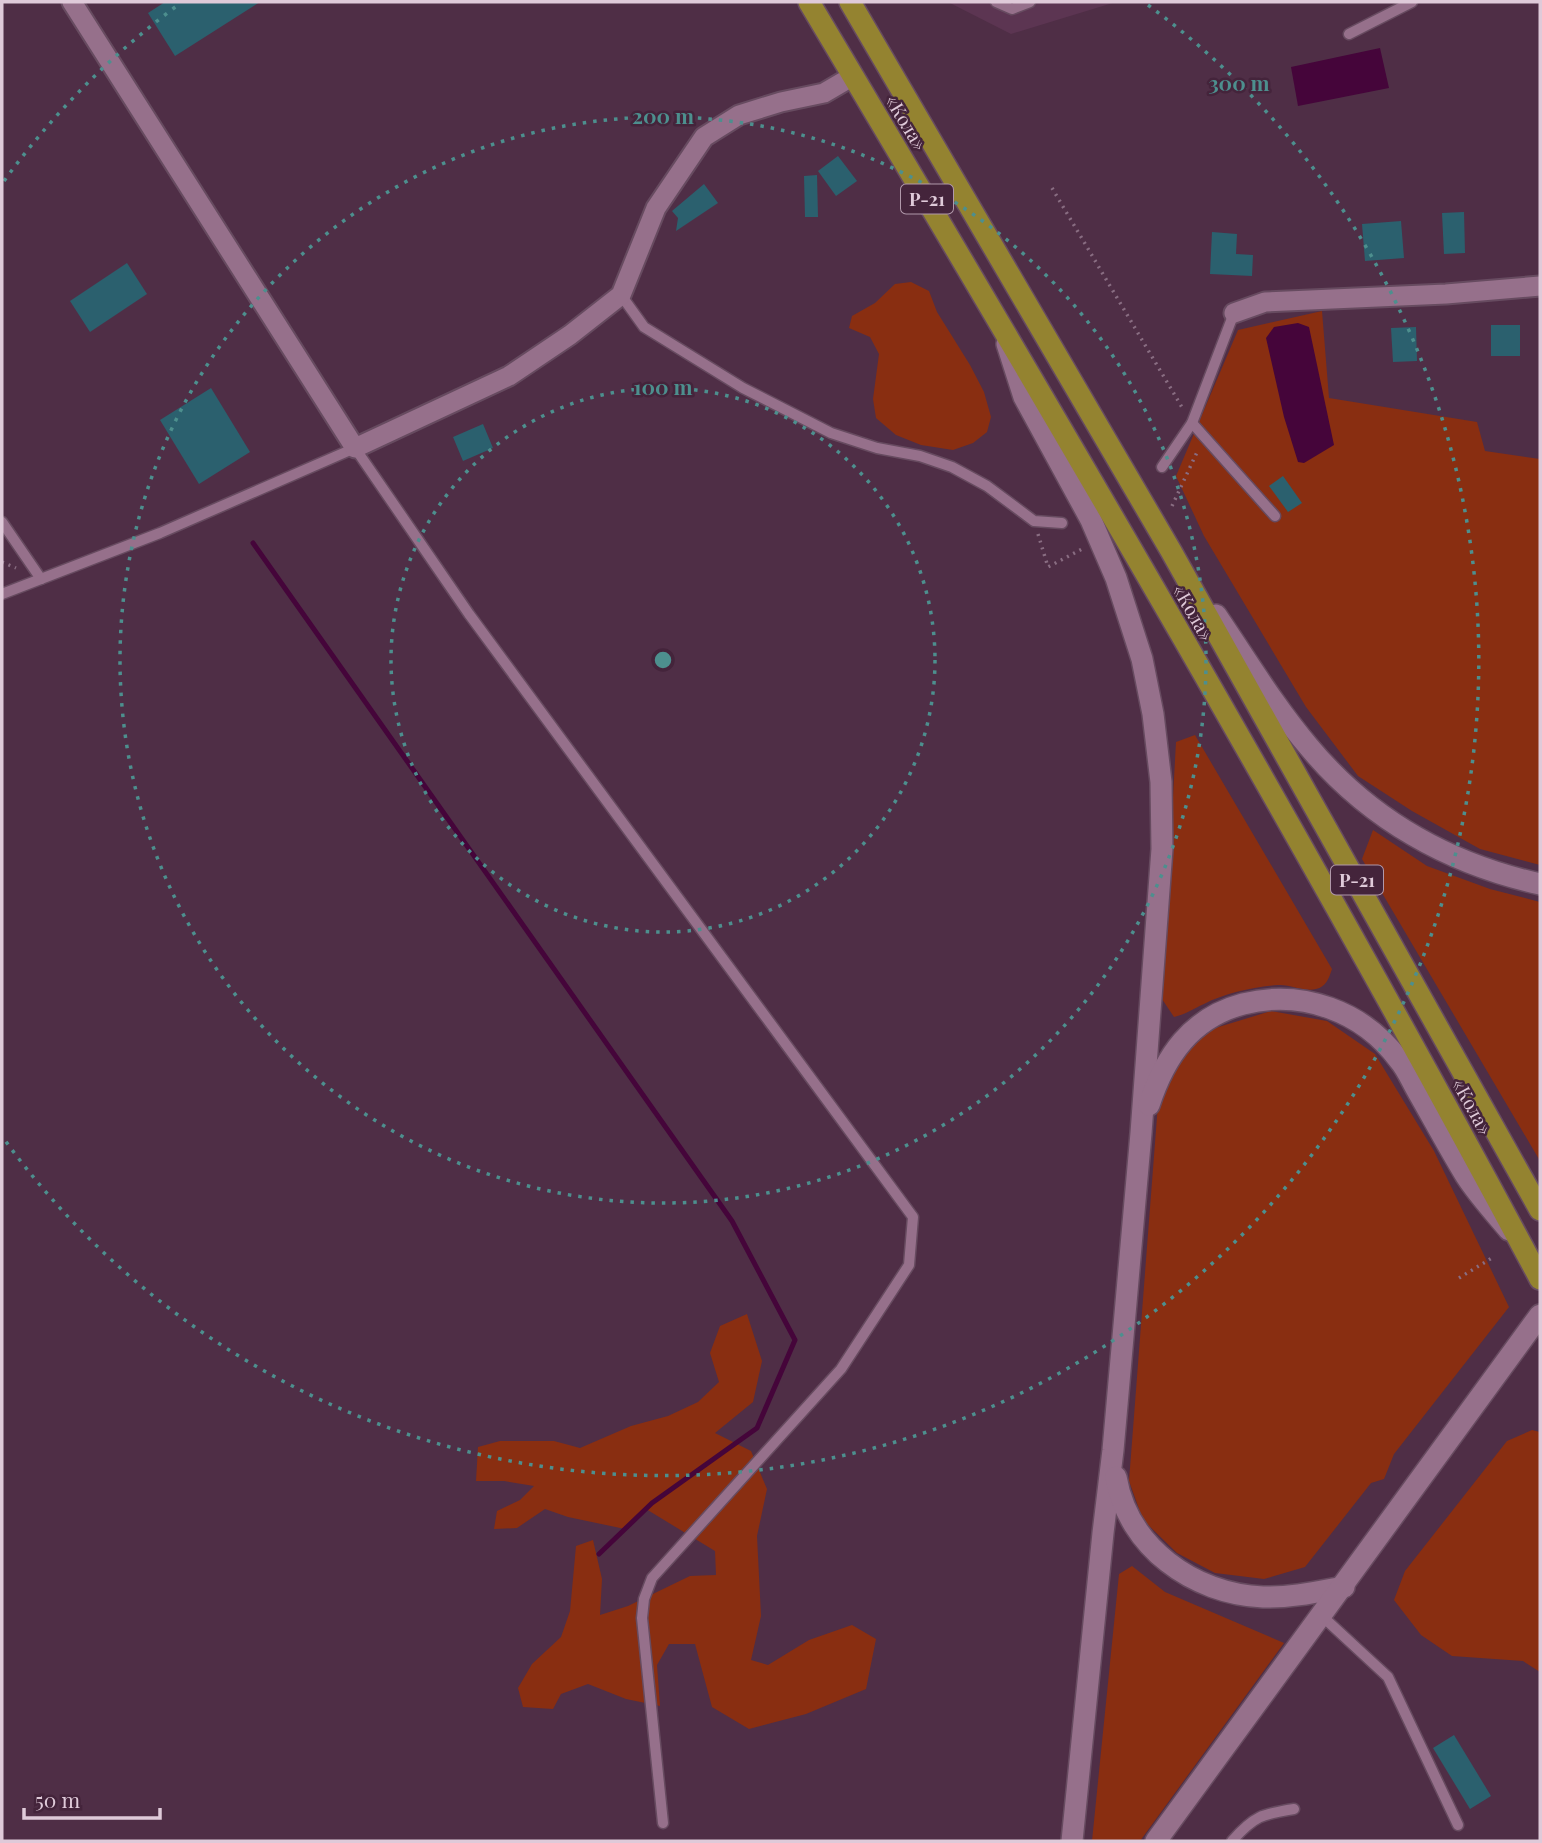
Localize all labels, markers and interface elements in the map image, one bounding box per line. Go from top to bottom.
text: 300 m [1208,68,1270,96]
street label: «Кола» [880,89,934,155]
text: 200 m [632,101,694,129]
road number: Р-21 [901,184,953,214]
text: 100 m [633,372,693,400]
street label: «Кола» [1168,579,1220,645]
centre of rings [651,648,675,672]
road number: Р-21 [1331,866,1383,894]
street label: «Кола» [1447,1073,1499,1139]
scale bar [24,1776,161,1820]
text: 50 m [35,1785,81,1813]

